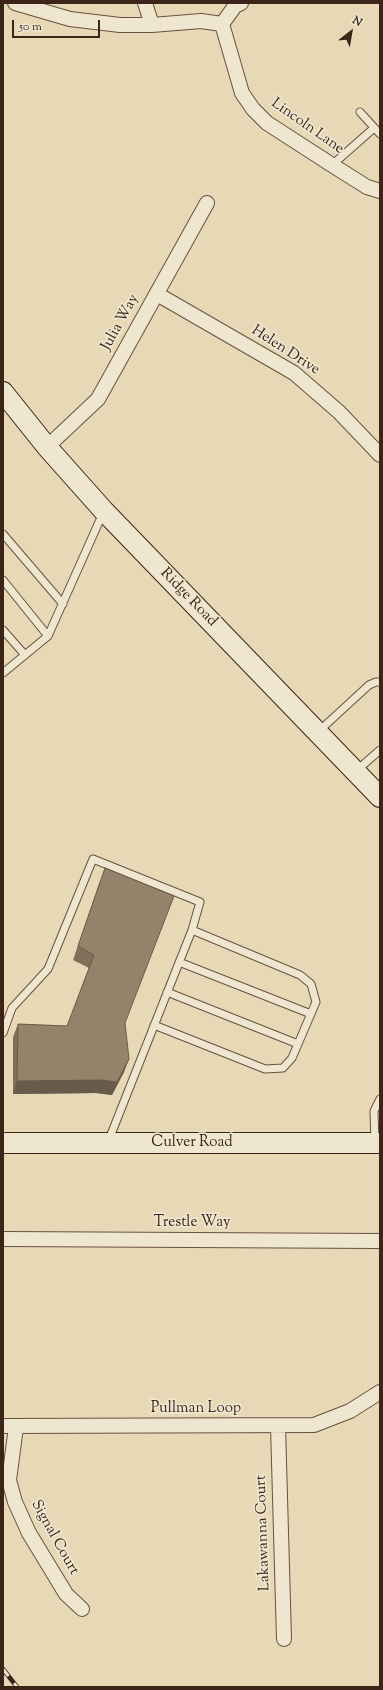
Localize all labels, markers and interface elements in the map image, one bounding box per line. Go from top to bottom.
scale bar [14,12,102,38]
north arrow [331,12,371,52]
text: N [349,13,365,31]
text: 50 m [19,18,42,36]
street label: Lincoln Lane [267,95,347,159]
street label: Julia Way [98,292,144,354]
street label: Helen Drive [247,322,323,380]
street label: Ridge Road [156,565,220,631]
street label: Culver Road [151,1134,233,1152]
street label: Trestle Way [153,1214,231,1232]
street label: Pullman Loop [151,1400,241,1418]
street label: Lakawanna Court [253,1475,275,1591]
street label: Signal Court [26,1497,82,1579]

